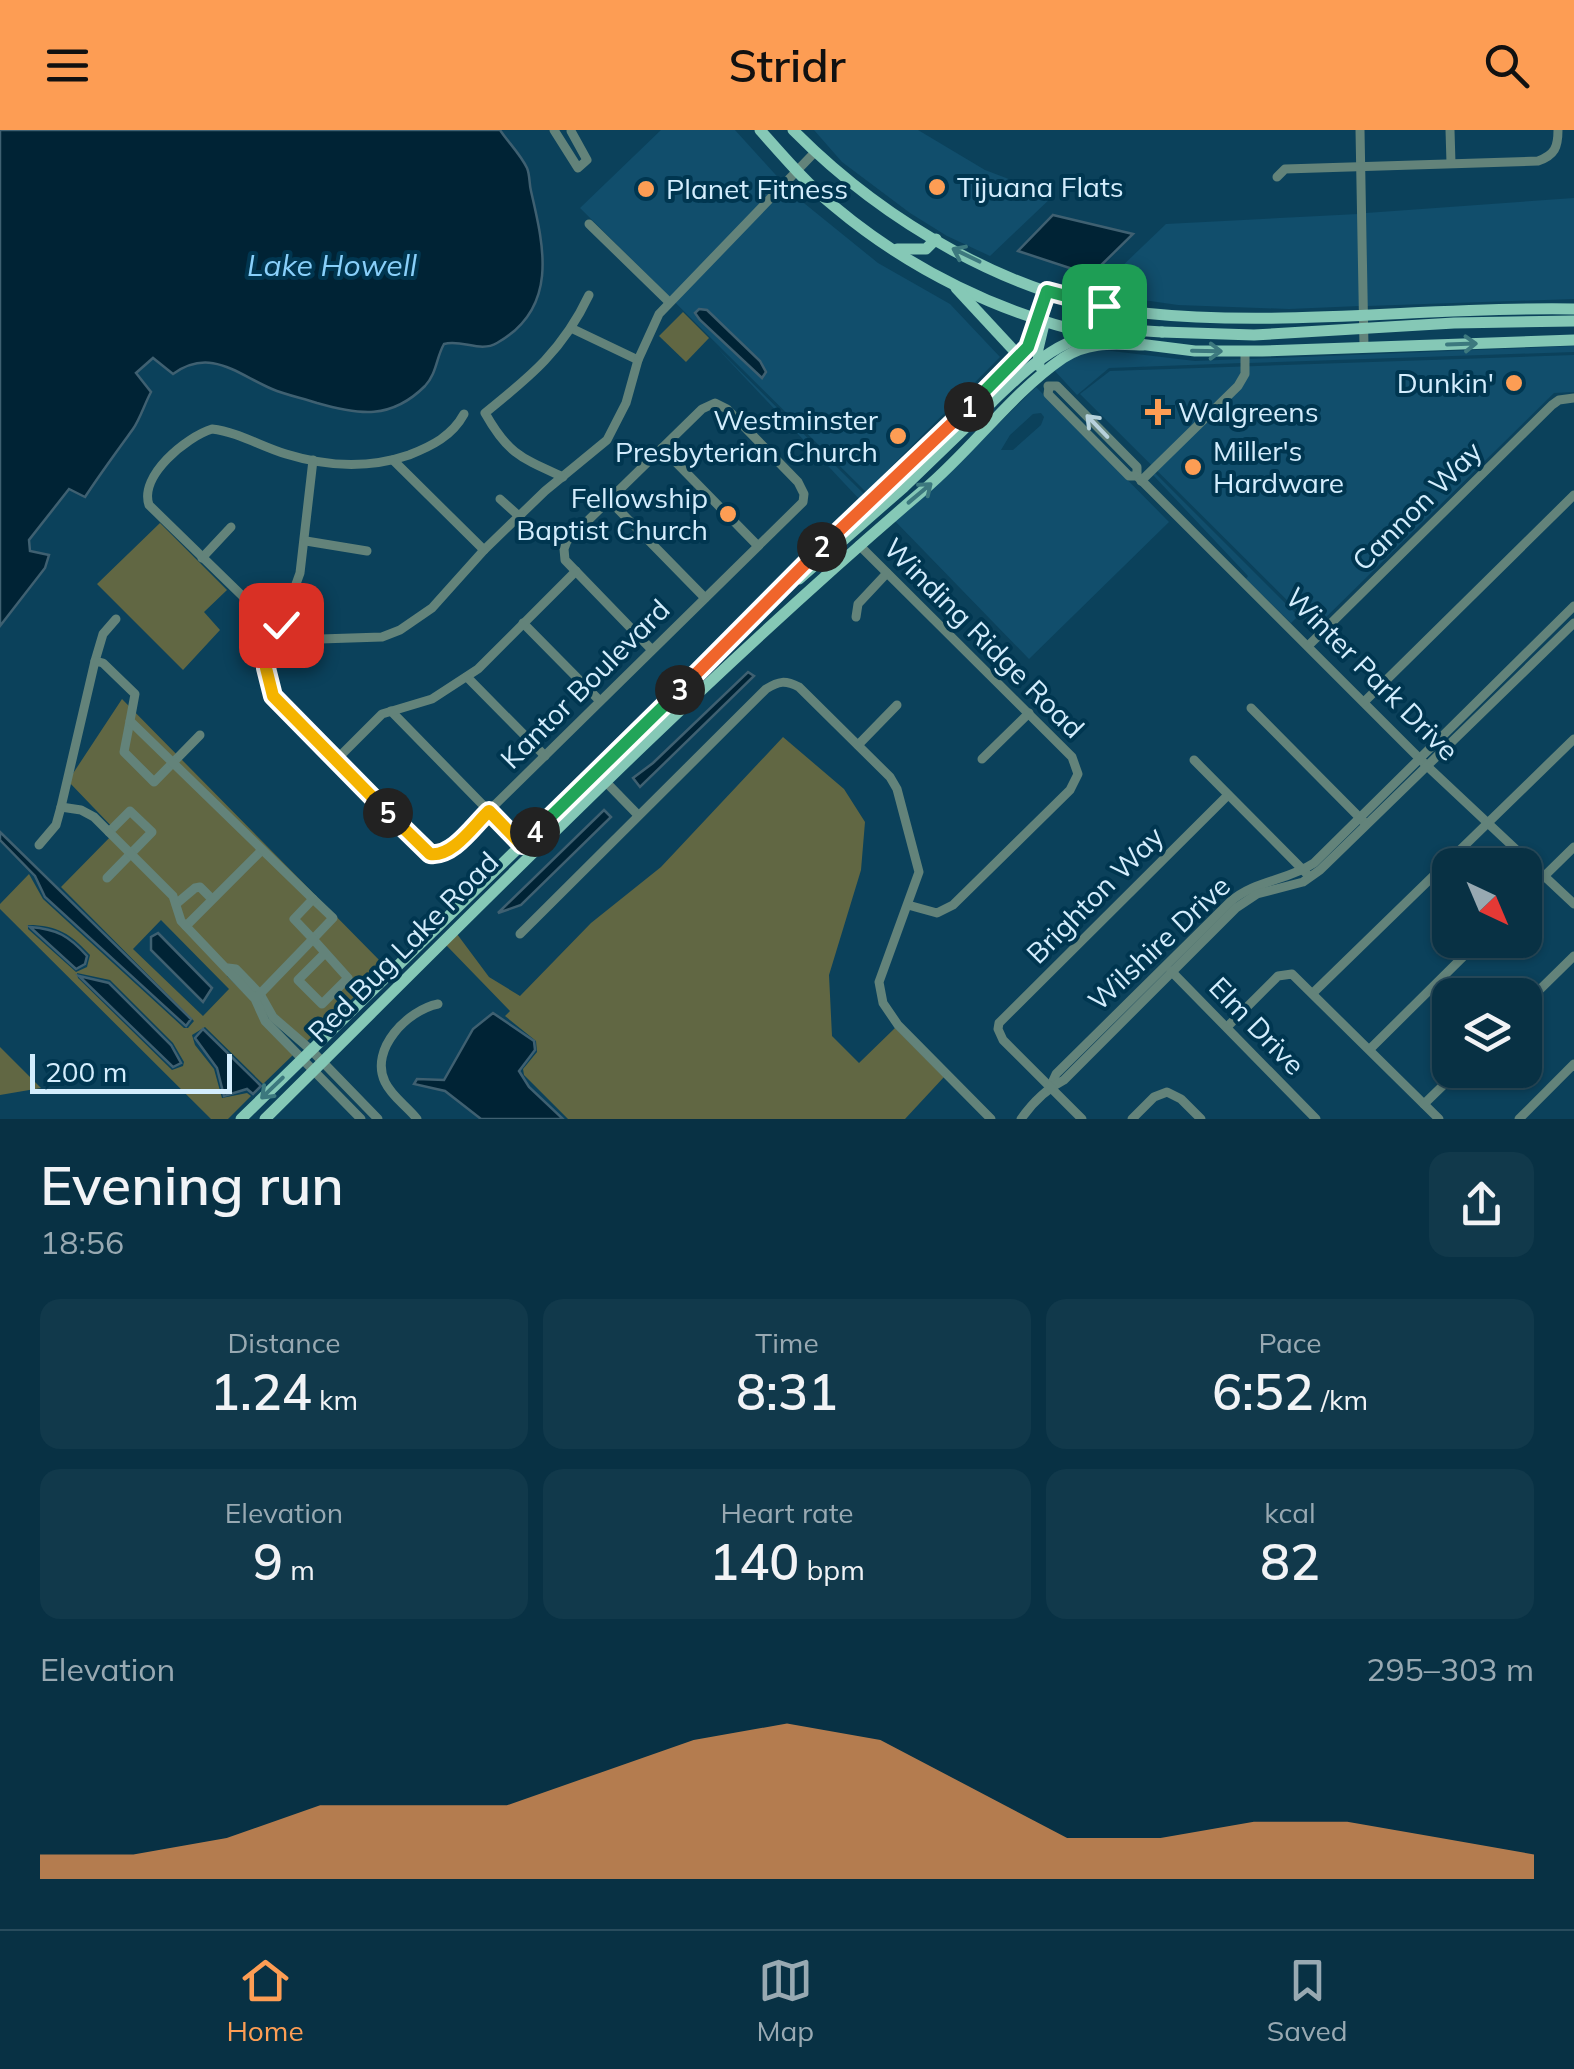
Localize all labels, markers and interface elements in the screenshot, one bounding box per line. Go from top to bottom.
text: Stridr [728,37,846,93]
icon: menu [40,38,95,93]
icon: search [1479,38,1534,93]
place label: Tijuana Flats [957,169,1124,204]
place label: Planet Fitness [666,171,848,206]
marker: Tijuana Flats [926,176,948,198]
marker: Planet Fitness [635,178,657,200]
one-way arrow [952,245,981,264]
water label: Lake Howell [247,246,418,284]
pin [1062,264,1147,349]
icon: arrive [1077,279,1132,334]
one-way arrow [1445,335,1477,354]
one-way arrow [1190,341,1222,360]
place label: Dunkin' [1397,365,1494,400]
marker: Dunkin' [1503,372,1525,394]
pin: 1 [944,382,994,432]
text: 1 [961,389,977,424]
place label: Walgreens [1178,394,1319,429]
marker: Walgreens [1147,401,1169,423]
place label: Westminster Presbyterian Church [615,402,879,469]
one-way arrow [1086,415,1110,439]
marker: Westminster Presbyterian Church [887,425,909,447]
place label: Miller's Hardware [1213,433,1344,500]
street label: Cannon Way [1344,433,1489,578]
marker: Miller's Hardware [1182,456,1204,478]
place label: Fellowship Baptist Church [516,480,708,547]
one-way arrow [907,482,932,505]
marker: Fellowship Baptist Church [717,503,739,525]
pin: 2 [797,522,847,572]
text: 2 [814,529,830,564]
street label: Winding Ridge Road [877,530,1092,745]
street label: Winter Park Drive [1278,580,1466,768]
pin [239,583,324,668]
street label: Kantor Boulevard [493,592,677,776]
icon: check [254,598,309,653]
pin: 3 [655,665,705,715]
text: 3 [672,672,688,707]
pin: 5 [363,788,413,838]
text: 5 [380,795,396,830]
pin: 4 [510,807,560,857]
text: 4 [527,814,543,849]
street label: Brighton Way [1019,819,1171,971]
street label: Red Bug Lake Road [300,844,505,1049]
north arrow [1432,848,1542,958]
map controls [1432,848,1542,1088]
street label: Wilshire Drive [1080,868,1237,1017]
street label: Elm Drive [1202,969,1313,1082]
button: layers [1432,978,1542,1088]
scale bar [30,1049,232,1094]
text: 200 m [45,1054,127,1089]
one-way arrow [260,1076,284,1100]
text: Evening run [40,1150,344,1219]
button: share [1429,1152,1534,1257]
text: 18:56 [40,1222,124,1262]
text: Distance [227,1325,341,1360]
text: Time [755,1325,819,1360]
text: Pace [1258,1325,1322,1360]
text: 1.24 [210,1360,312,1423]
text: 8:31 [736,1360,838,1423]
text: 6:52 [1212,1360,1314,1423]
text: km [312,1382,358,1417]
text: /km [1314,1382,1368,1417]
text: Elevation [225,1495,343,1530]
text: Heart rate [720,1495,854,1530]
text: kcal [1264,1495,1316,1530]
text: 9 [253,1530,283,1593]
text: 140 [709,1530,799,1593]
text: 82 [1260,1530,1320,1593]
text: m [283,1552,315,1587]
text: bpm [799,1552,865,1587]
text: Elevation [40,1649,175,1689]
text: 295–303 m [1366,1649,1534,1689]
tab: Home [226,1953,304,2048]
tab: Map [756,1953,814,2048]
tab: Saved [1267,1953,1348,2048]

